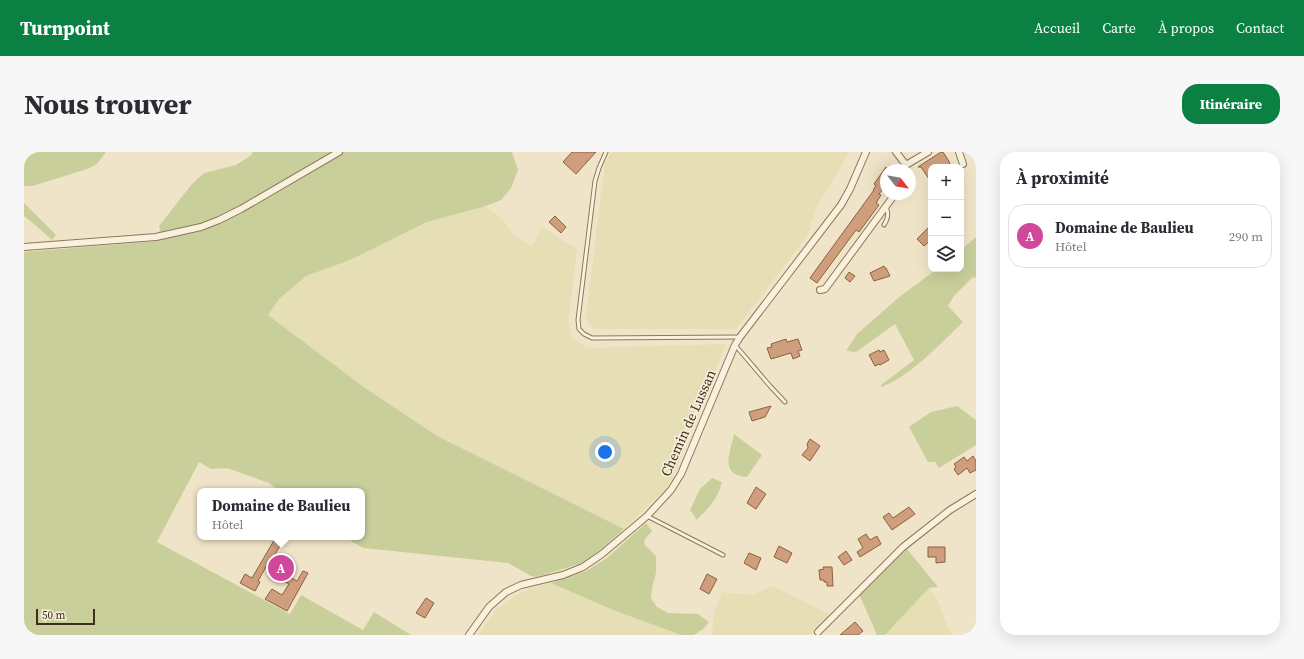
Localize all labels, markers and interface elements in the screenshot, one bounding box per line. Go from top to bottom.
text: Turnpoint [20,15,110,41]
text: Accueil [1034,18,1080,38]
text: Carte [1102,18,1136,38]
text: À propos [1158,18,1214,38]
text: Contact [1236,18,1284,38]
button: Itinéraire [1182,84,1280,124]
text: Nous trouver [24,85,191,123]
north arrow [880,164,916,200]
map controls [928,164,964,272]
button: + [928,164,964,200]
text: À proximité [1016,166,1109,190]
button: − [928,200,964,236]
text: Domaine de Baulieu [1055,217,1194,238]
text: A [1026,228,1034,245]
text: 290 m [1229,228,1263,245]
button: layers [928,236,964,272]
text: Hôtel [1055,238,1087,255]
street label: Chemin de Lussan [655,366,721,480]
your location [595,442,615,462]
popup [197,488,365,540]
text: Domaine de Baulieu [212,495,350,516]
text: Hôtel [212,516,243,533]
pin: A [268,553,294,583]
scale bar [36,607,95,626]
text: 50 m [42,608,65,623]

